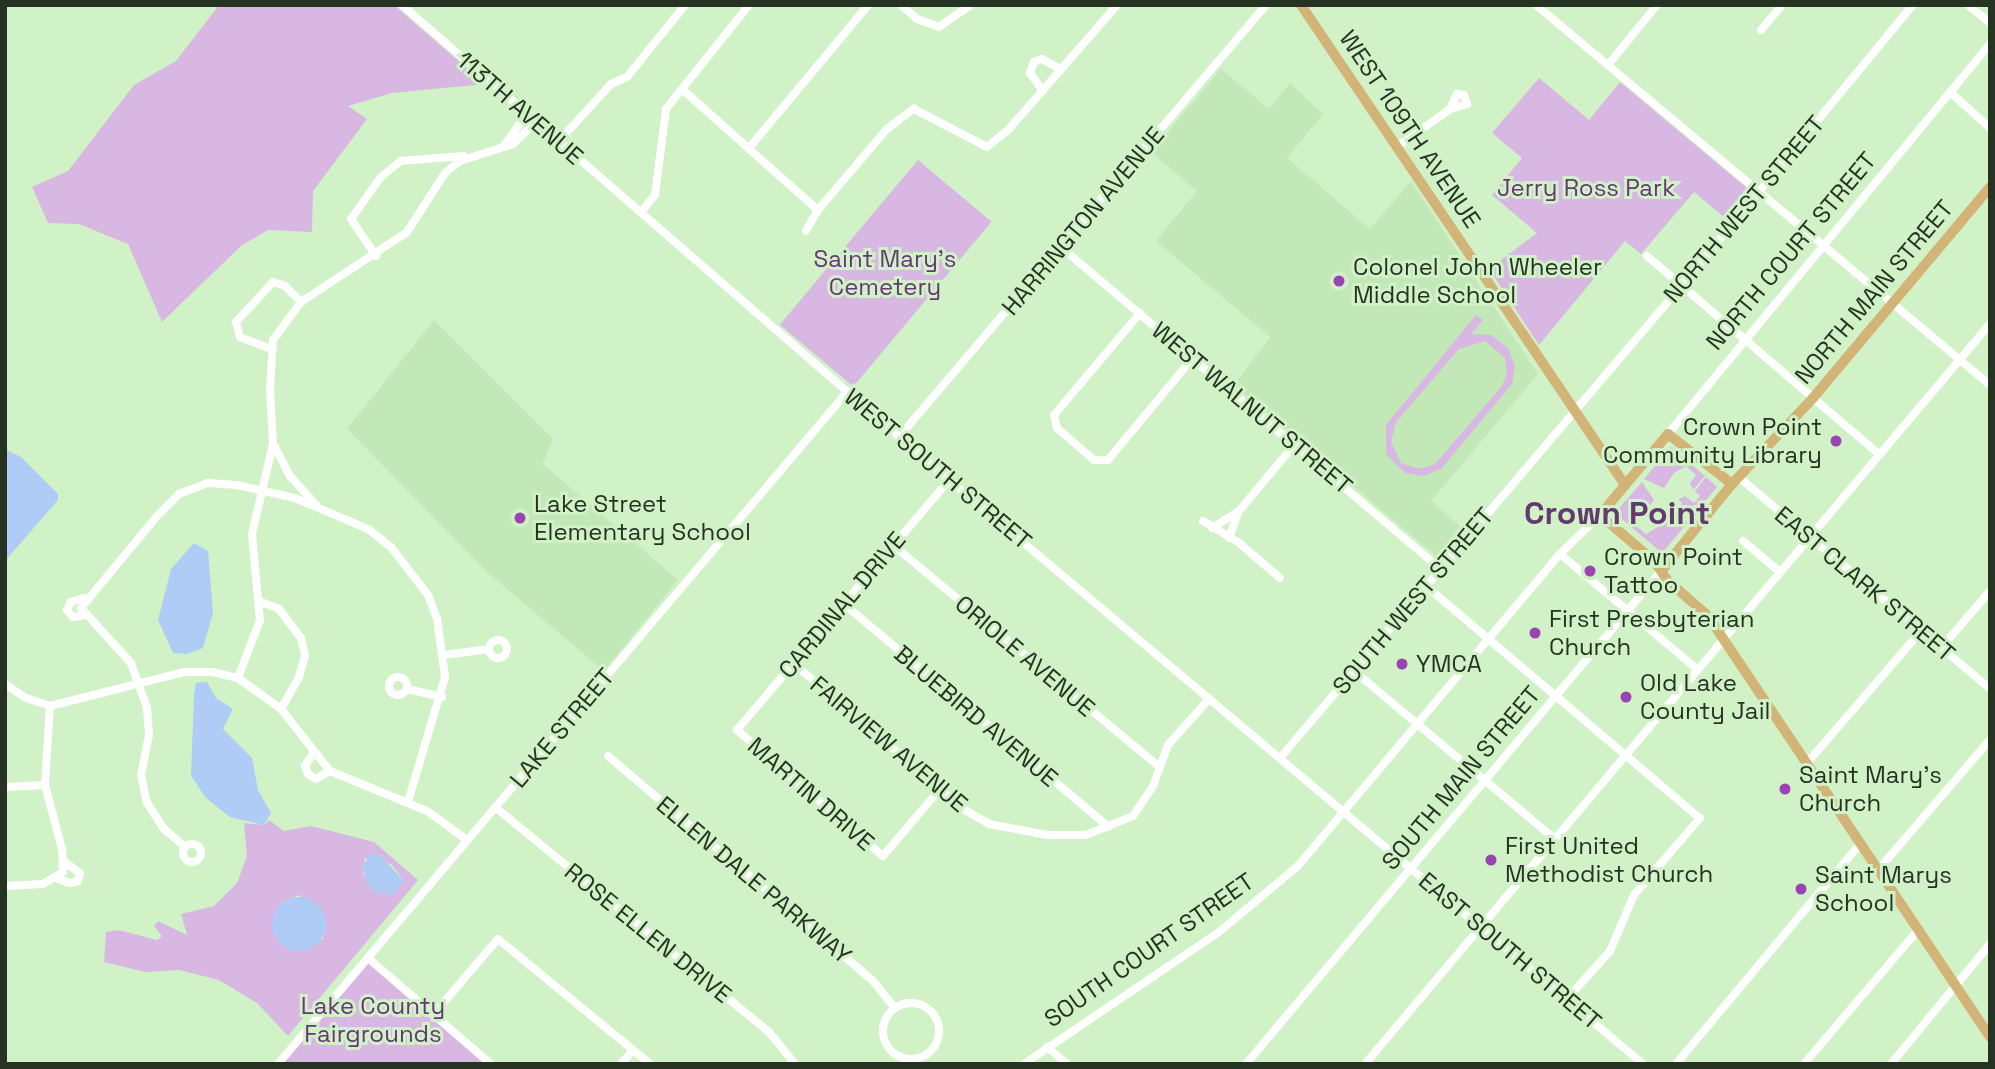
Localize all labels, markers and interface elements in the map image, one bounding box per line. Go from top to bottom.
street label: WEST 109TH AVENUE [1333,25,1487,233]
street label: 113TH AVENUE [451,45,589,171]
street label: NORTH WEST STREET [1657,109,1831,309]
street label: HARRINGTON AVENUE [996,121,1170,321]
street label: NORTH COURT STREET [1700,146,1882,356]
park label: Jerry Ross Park [1497,174,1675,202]
street label: NORTH MAIN STREET [1789,194,1959,390]
park label: Saint Mary's Cemetery [814,245,956,301]
place label: Colonel John Wheeler Middle School [1353,253,1602,309]
marker: Colonel John Wheeler Middle School [1331,273,1347,289]
street label: WEST WALNUT STREET [1145,315,1359,501]
street label: WEST SOUTH STREET [838,382,1038,556]
place label: Crown Point Community Library [1603,413,1822,469]
marker: Crown Point Community Library [1828,433,1844,449]
place label: Lake Street Elementary School [534,490,751,546]
district label: Crown Point [1524,494,1710,532]
street label: EAST CLARK STREET [1769,500,1961,668]
street label: SOUTH WEST STREET [1326,501,1500,701]
marker: Lake Street Elementary School [512,510,528,526]
street label: CARDINAL DRIVE [772,526,912,684]
place label: Crown Point Tattoo [1604,543,1743,599]
marker: Crown Point Tattoo [1582,563,1598,579]
street label: ORIOLE AVENUE [949,589,1101,723]
place label: First Presbyterian Church [1549,605,1755,661]
marker: First Presbyterian Church [1527,625,1543,641]
street label: BLUEBIRD AVENUE [888,639,1064,793]
place label: YMCA [1416,650,1482,678]
marker: YMCA [1394,656,1410,672]
street label: LAKE STREET [504,662,620,794]
place label: Old Lake County Jail [1640,669,1770,725]
street label: FAIRVIEW AVENUE [804,670,974,818]
street label: SOUTH MAIN STREET [1376,680,1546,876]
marker: Old Lake County Jail [1618,689,1634,705]
street label: MARTIN DRIVE [742,731,880,857]
place label: Saint Mary's Church [1799,761,1942,817]
marker: Saint Mary's Church [1777,781,1793,797]
street label: ELLEN DALE PARKWAY [651,790,857,970]
place label: First United Methodist Church [1505,832,1713,888]
marker: First United Methodist Church [1483,852,1499,868]
street label: ROSE ELLEN DRIVE [559,857,737,1009]
place label: Saint Marys School [1815,861,1952,917]
street label: EAST SOUTH STREET [1413,866,1607,1036]
street label: SOUTH COURT STREET [1038,867,1260,1033]
marker: Saint Marys School [1793,881,1809,897]
park label: Lake County Fairgrounds [301,992,445,1048]

